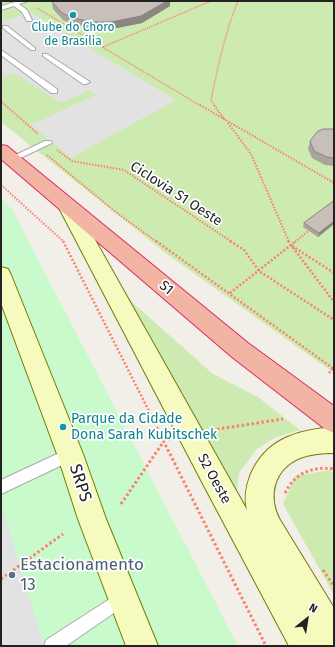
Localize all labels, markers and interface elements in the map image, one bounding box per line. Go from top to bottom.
marker: Clube do Choro de Brasília [68,10,78,20]
place label: Clube do Choro de Brasília [31,21,115,49]
street label: Ciclovia S1 Oeste [127,158,225,230]
street label: S1 [156,277,176,299]
place label: Parque da Cidade Dona Sarah Kubitschek [71,411,217,444]
marker: Parque da Cidade Dona Sarah Kubitschek [58,422,68,432]
street label: S2 Oeste [193,451,235,507]
street label: SRPS [64,462,96,504]
place label: Estacionamento 13 [20,555,144,595]
marker: Estacionamento 13 [7,570,17,580]
north arrow [287,599,327,639]
text: N [307,601,320,616]

